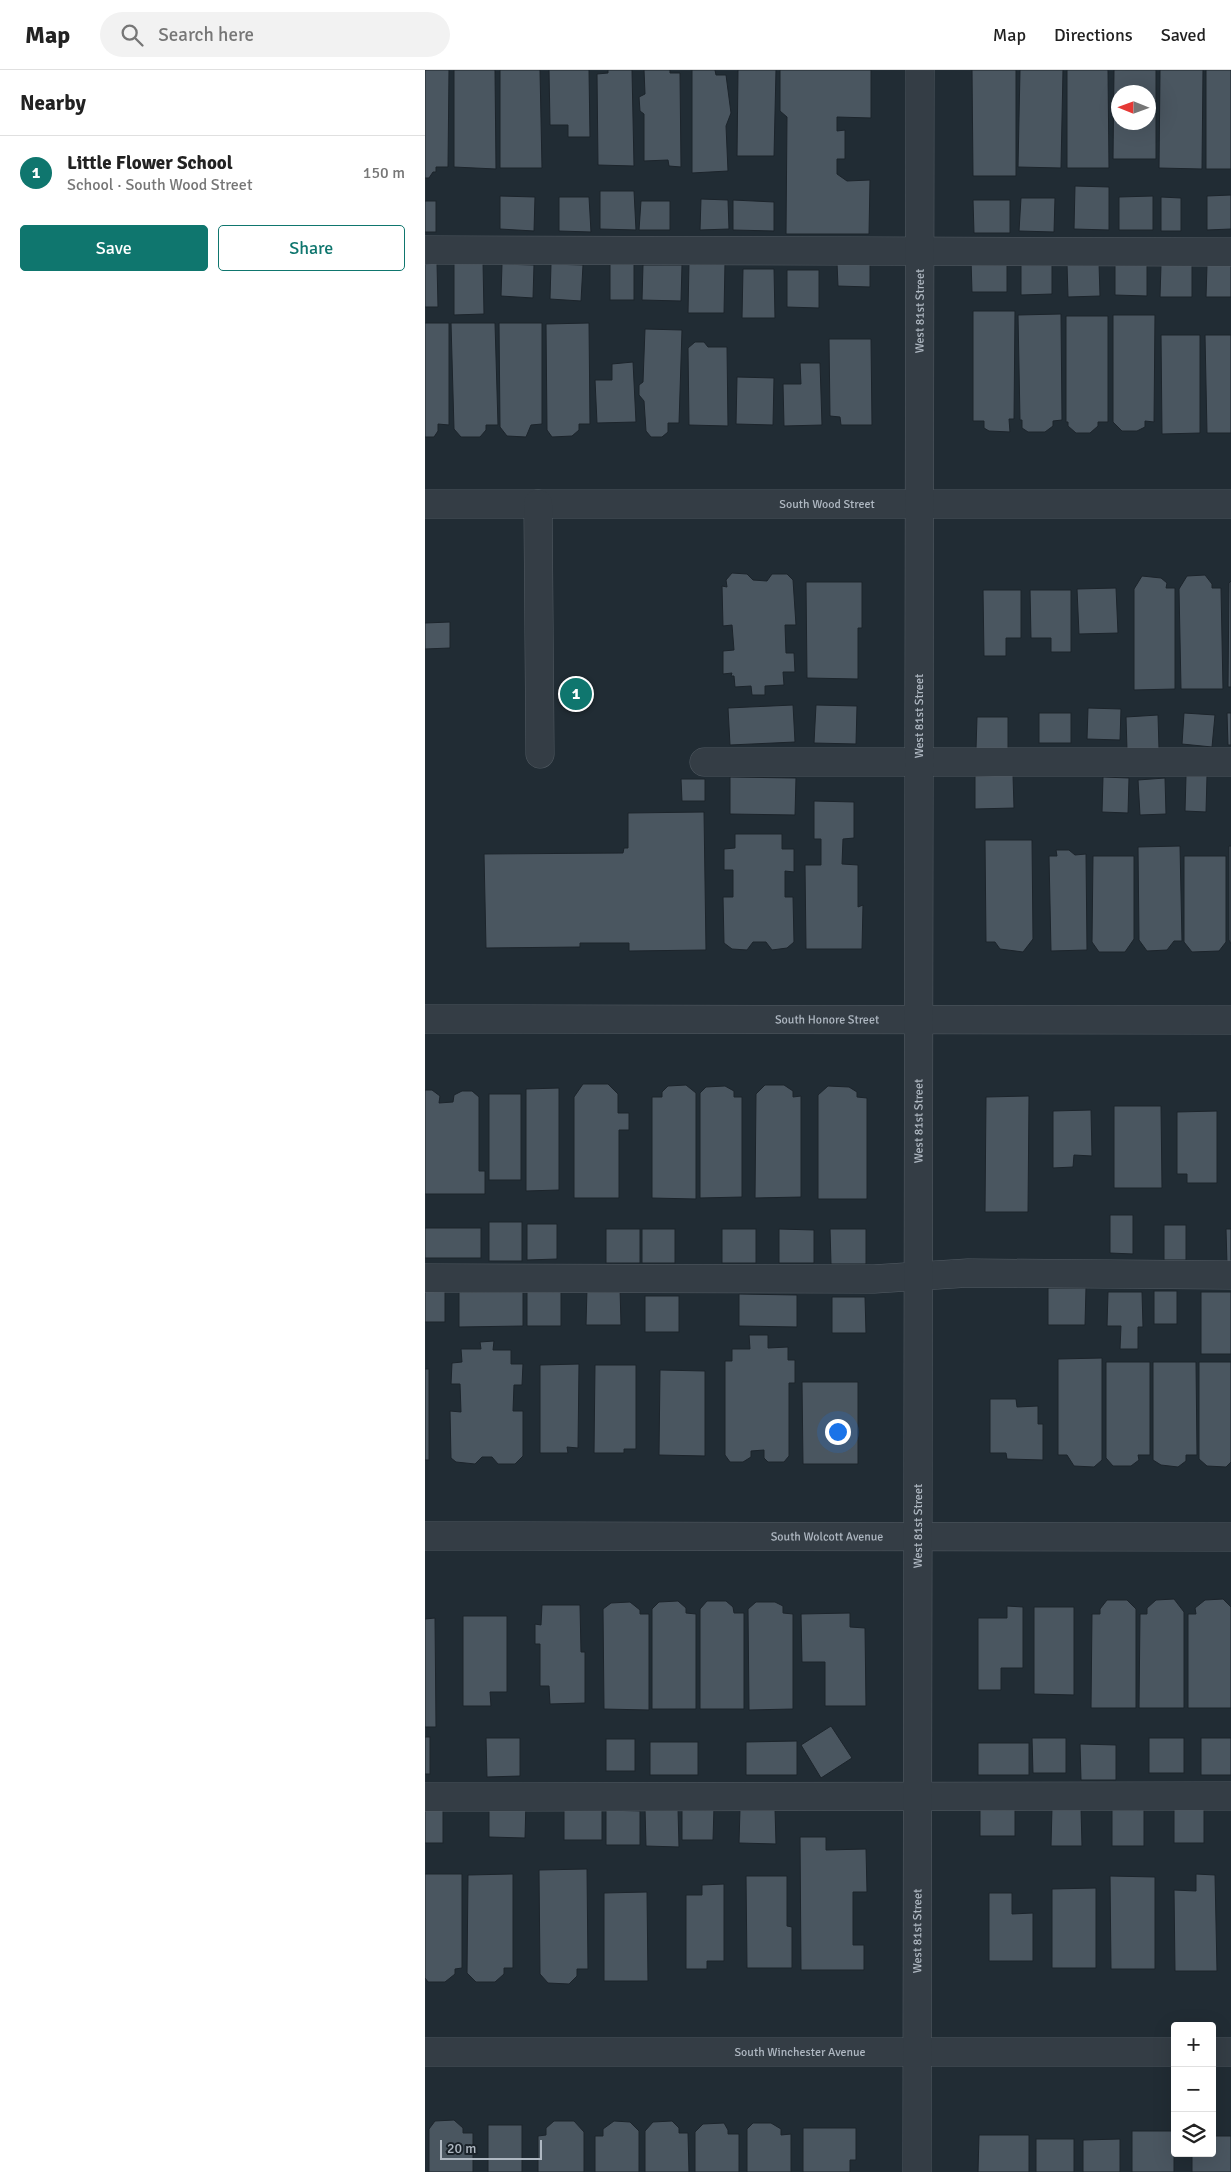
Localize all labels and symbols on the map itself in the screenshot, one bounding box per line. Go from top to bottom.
north arrow [1111,85,1156,130]
street label: West 81st Street [912,269,927,353]
street label: South Wood Street [779,497,875,512]
street label: West 81st Street [912,674,927,758]
pin: 1 [560,675,592,713]
street label: South Honore Street [775,1012,879,1027]
street label: West 81st Street [911,1079,926,1163]
your location [825,1419,851,1445]
street label: West 81st Street [910,1484,925,1568]
street label: South Wolcott Avenue [771,1529,883,1544]
street label: West 81st Street [910,1889,925,1973]
street label: South Winchester Avenue [734,2045,866,2060]
scale bar [440,2137,543,2160]

